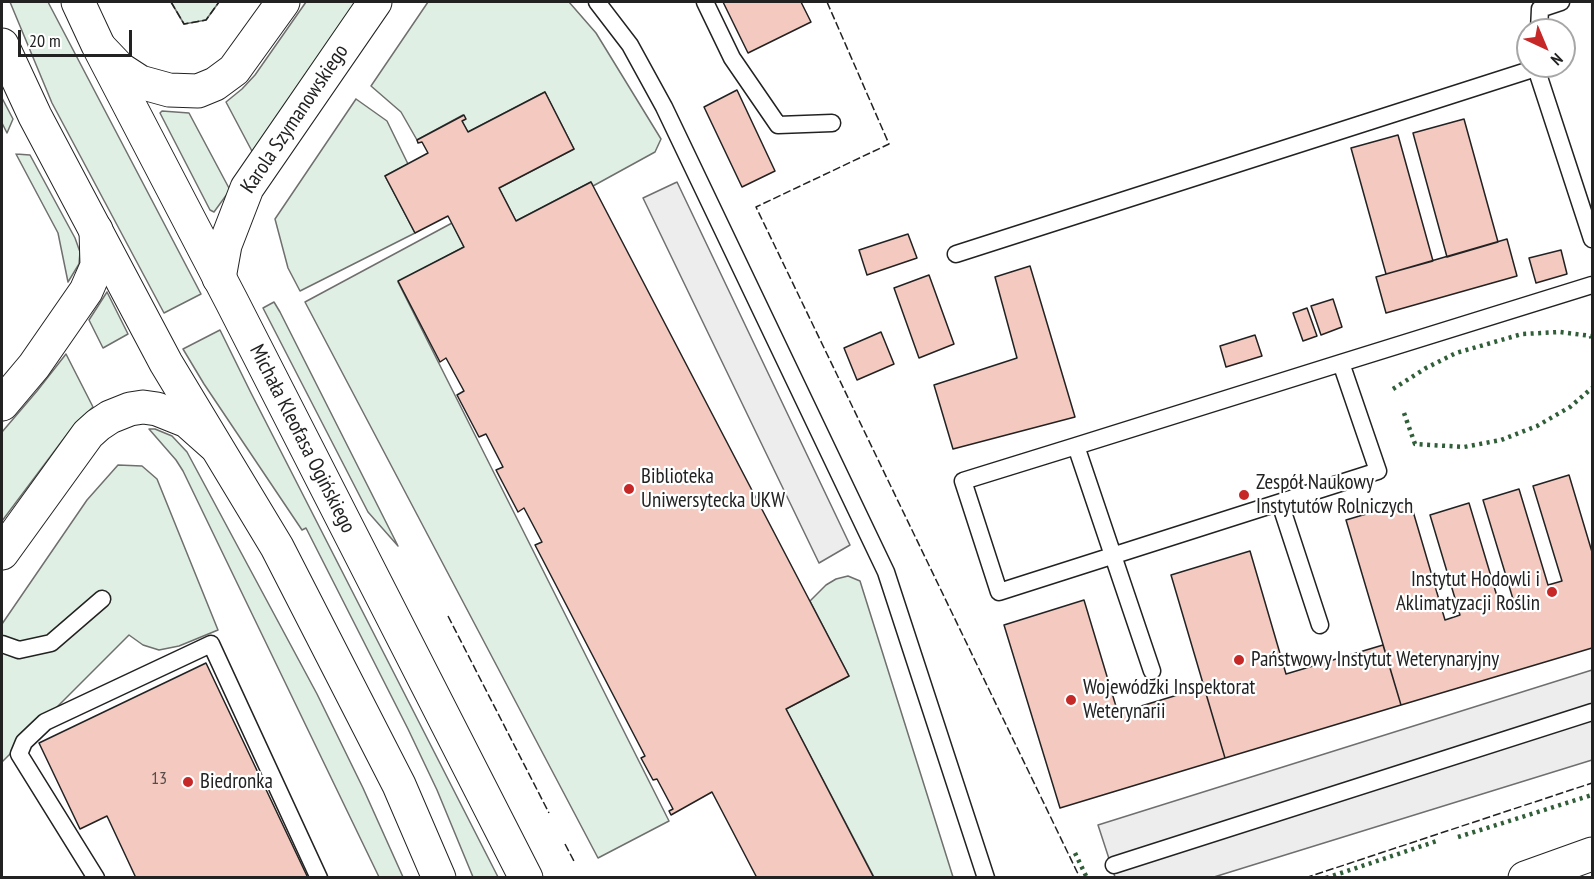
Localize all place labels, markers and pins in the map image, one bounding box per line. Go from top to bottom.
place label: Biblioteka Uniwersytecka UKW [641,464,785,514]
place label: Zespół Naukowy Instytutów Rolniczych [1256,470,1413,520]
marker: Biblioteka Uniwersytecka UKW [622,482,636,496]
marker: Zespół Naukowy Instytutów Rolniczych [1237,488,1251,502]
place label: Instytut Hodowli i Aklimatyzacji Roślin [1396,567,1540,617]
marker: Instytut Hodowli i Aklimatyzacji Roślin [1545,585,1559,599]
place label: Państwowy Instytut Weterynaryjny [1251,647,1499,673]
marker: Państwowy Instytut Weterynaryjny [1232,653,1246,667]
place label: Wojewódzki Inspektorat Weterynarii [1083,675,1255,725]
marker: Wojewódzki Inspektorat Weterynarii [1064,693,1078,707]
place label: Biedronka [200,769,273,795]
marker: Biedronka [181,775,195,789]

